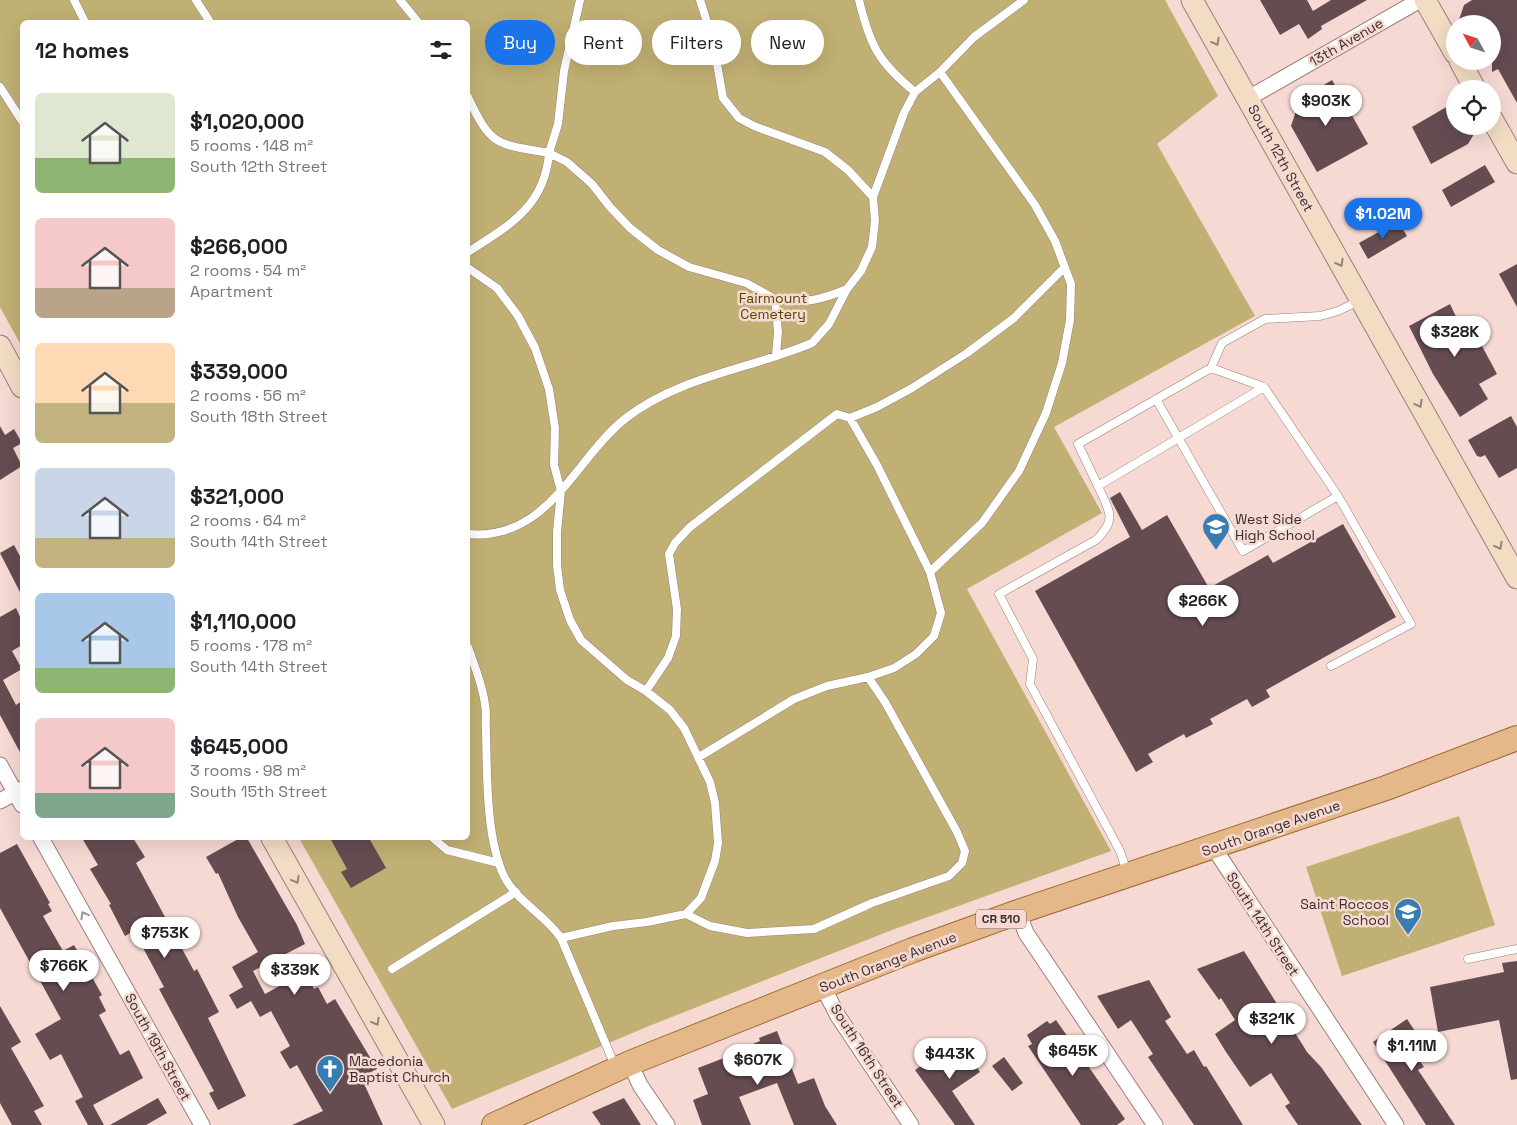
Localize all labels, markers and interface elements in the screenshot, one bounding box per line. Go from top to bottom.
street label: 13th Avenue [1306,14,1386,70]
north arrow [1446,15,1501,70]
map controls [1446,15,1501,135]
chip: Buy [485,20,555,65]
chip: Rent [565,20,642,65]
chip: Filters [652,20,741,65]
chip: New [751,20,824,65]
icon: filters [427,36,455,64]
text: 12 homes [35,37,129,64]
one-way arrow [1209,37,1219,46]
button: locate [1446,80,1501,135]
pin: $903K [1291,84,1361,127]
text: $903K [1301,90,1351,111]
street label: South 12th Street [1244,101,1318,215]
text: $1,020,000 [190,108,304,135]
icon: home [75,113,135,173]
text: 5 rooms · 148 m² [190,135,313,156]
text: South 12th Street [190,156,327,177]
pin: $1.02M [1342,198,1424,240]
text: $1.02M [1355,203,1411,224]
text: $266,000 [190,233,288,260]
icon: home [75,238,135,298]
one-way arrow [1333,257,1343,266]
text: 2 rooms · 54 m² [190,260,306,281]
text: Apartment [190,281,273,302]
park label: Fairmount Cemetery [739,289,807,323]
pin: $328K [1420,316,1490,358]
text: $328K [1431,321,1479,342]
text: $339,000 [190,358,288,385]
icon: home [75,363,135,423]
text: 2 rooms · 56 m² [190,385,306,406]
one-way arrow [1413,399,1423,408]
text: South 18th Street [190,406,328,427]
text: $321,000 [190,483,284,510]
icon: home [75,488,135,548]
text: 2 rooms · 64 m² [190,510,306,531]
place label: West Side High School [1235,510,1315,544]
school or university icon: West Side High School [1201,512,1231,551]
text: South 14th Street [190,531,328,552]
one-way arrow [1493,541,1503,550]
pin: $266K [1168,584,1238,627]
text: $266K [1179,590,1228,611]
text: $1,110,000 [190,608,296,635]
icon: home [75,613,135,673]
text: 5 rooms · 178 m² [190,635,312,656]
text: South 14th Street [190,656,328,677]
text: $645,000 [190,733,288,760]
icon: home [75,738,135,798]
text: 3 rooms · 98 m² [190,760,306,781]
text: South 15th Street [190,781,327,802]
street label: South Orange Avenue [1199,796,1343,860]
street label: South 14th Street [1223,869,1303,979]
one-way arrow [290,875,300,884]
place label: Saint Roccos School [1300,895,1389,929]
school or university icon: Saint Roccos School [1393,897,1423,936]
road number: CR 510 [976,910,1026,929]
one-way arrow [80,911,90,920]
pin: $753K [130,916,200,959]
text: $753K [141,922,189,943]
street label: South Orange Avenue [817,928,959,996]
pin: $766K [29,950,99,992]
pin: $339K [260,954,330,996]
text: $766K [40,955,88,976]
text: $339K [270,959,320,980]
street label: South 19th Street [121,990,195,1104]
street label: South 16th Street [827,1001,907,1111]
pin: $321K [1237,1002,1307,1045]
text: $321K [1249,1008,1295,1029]
one-way arrow [370,1016,380,1025]
pin: $1.11M [1371,1030,1453,1072]
pin: $645K [1038,1034,1108,1077]
text: $1.11M [1387,1035,1437,1056]
pin: $443K [915,1038,985,1080]
text: $645K [1048,1040,1098,1061]
text: $443K [925,1043,975,1064]
pin: $607K [723,1044,793,1086]
text: $607K [734,1049,782,1070]
place label: Macedonia Baptist Church [349,1052,450,1086]
church icon: Macedonia Baptist Church [315,1054,345,1093]

